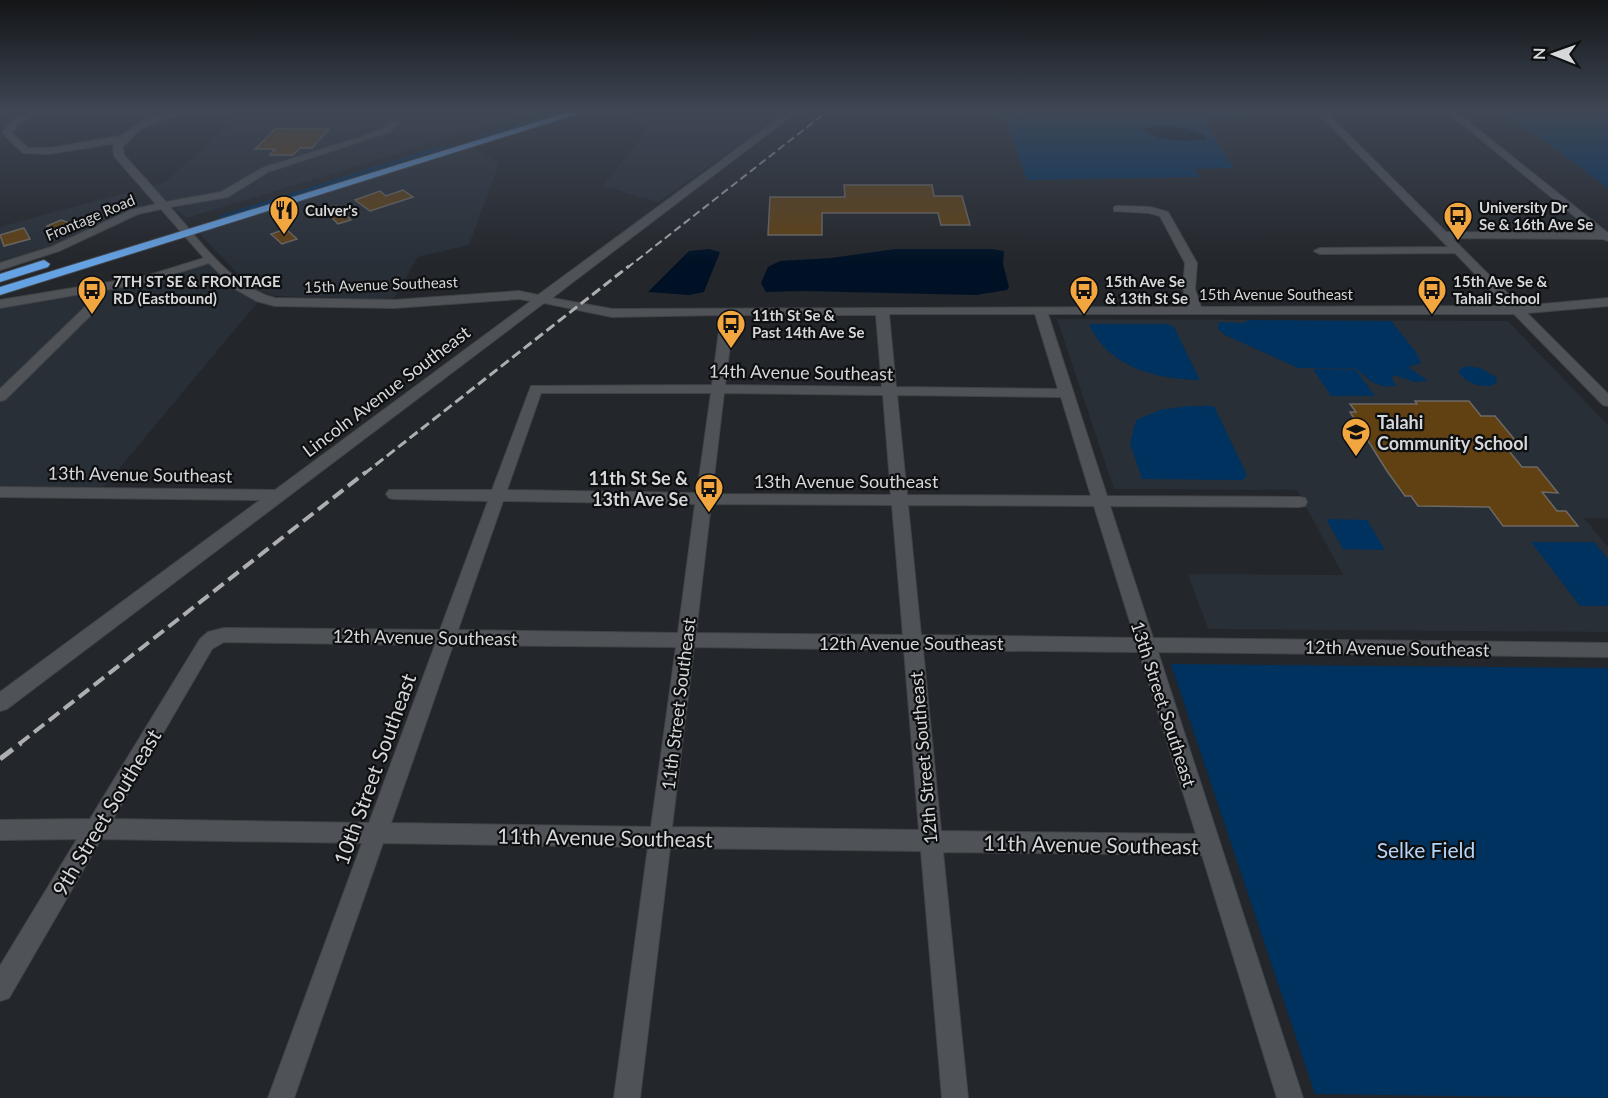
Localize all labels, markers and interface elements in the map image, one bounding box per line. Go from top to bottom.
north arrow [1524,24,1584,84]
text: N [1529,47,1548,60]
street label: Frontage Road [43,190,137,244]
restaurant icon: Culver's [268,194,300,236]
place label: University Dr Se & 16th Ave Se [1479,198,1593,233]
bus stop icon: University Dr Se & 16th Ave Se [1442,200,1474,242]
place label: Culver's [305,201,358,219]
place label: 7TH ST SE & FRONTAGE RD (Eastbound) [113,272,281,307]
street label: 15th Avenue Southeast [304,272,459,296]
place label: 15th Ave Se & 13th St Se [1105,272,1188,307]
place label: 15th Ave Se & Tahali School [1453,272,1548,307]
bus stop icon: 7TH ST SE & FRONTAGE RD (Eastbound) [76,274,108,316]
bus stop icon: 15th Ave Se & 13th St Se [1068,274,1100,316]
bus stop icon: 15th Ave Se & Tahali School [1416,274,1448,316]
street label: 15th Avenue Southeast [1199,285,1354,303]
place label: 11th St Se & Past 14th Ave Se [752,306,864,341]
bus stop icon: 11th St Se & Past 14th Ave Se [715,308,747,350]
street label: Lincoln Avenue Southeast [298,321,474,461]
street label: 14th Avenue Southeast [708,359,894,385]
place label: Talahi Community School [1377,411,1528,454]
school or university icon: Talahi Community School [1340,416,1372,458]
street label: 13th Avenue Southeast [47,461,233,487]
place label: 11th St Se & 13th Ave Se [588,467,688,510]
street label: 13th Avenue Southeast [754,470,939,492]
bus stop icon: 11th St Se & 13th Ave Se [693,472,725,514]
street label: 11th Street Southeast [657,616,700,791]
street label: 13th Street Southeast [1127,618,1201,790]
street label: 12th Avenue Southeast [332,624,518,650]
street label: 12th Avenue Southeast [819,632,1004,654]
street label: 12th Avenue Southeast [1304,635,1490,661]
street label: 10th Street Southeast [328,669,420,868]
street label: 12th Street Southeast [904,670,942,845]
street label: 9th Street Southeast [46,724,166,900]
street label: 11th Avenue Southeast [497,823,713,851]
street label: 11th Avenue Southeast [983,830,1199,858]
park label: Selke Field [1377,837,1475,862]

